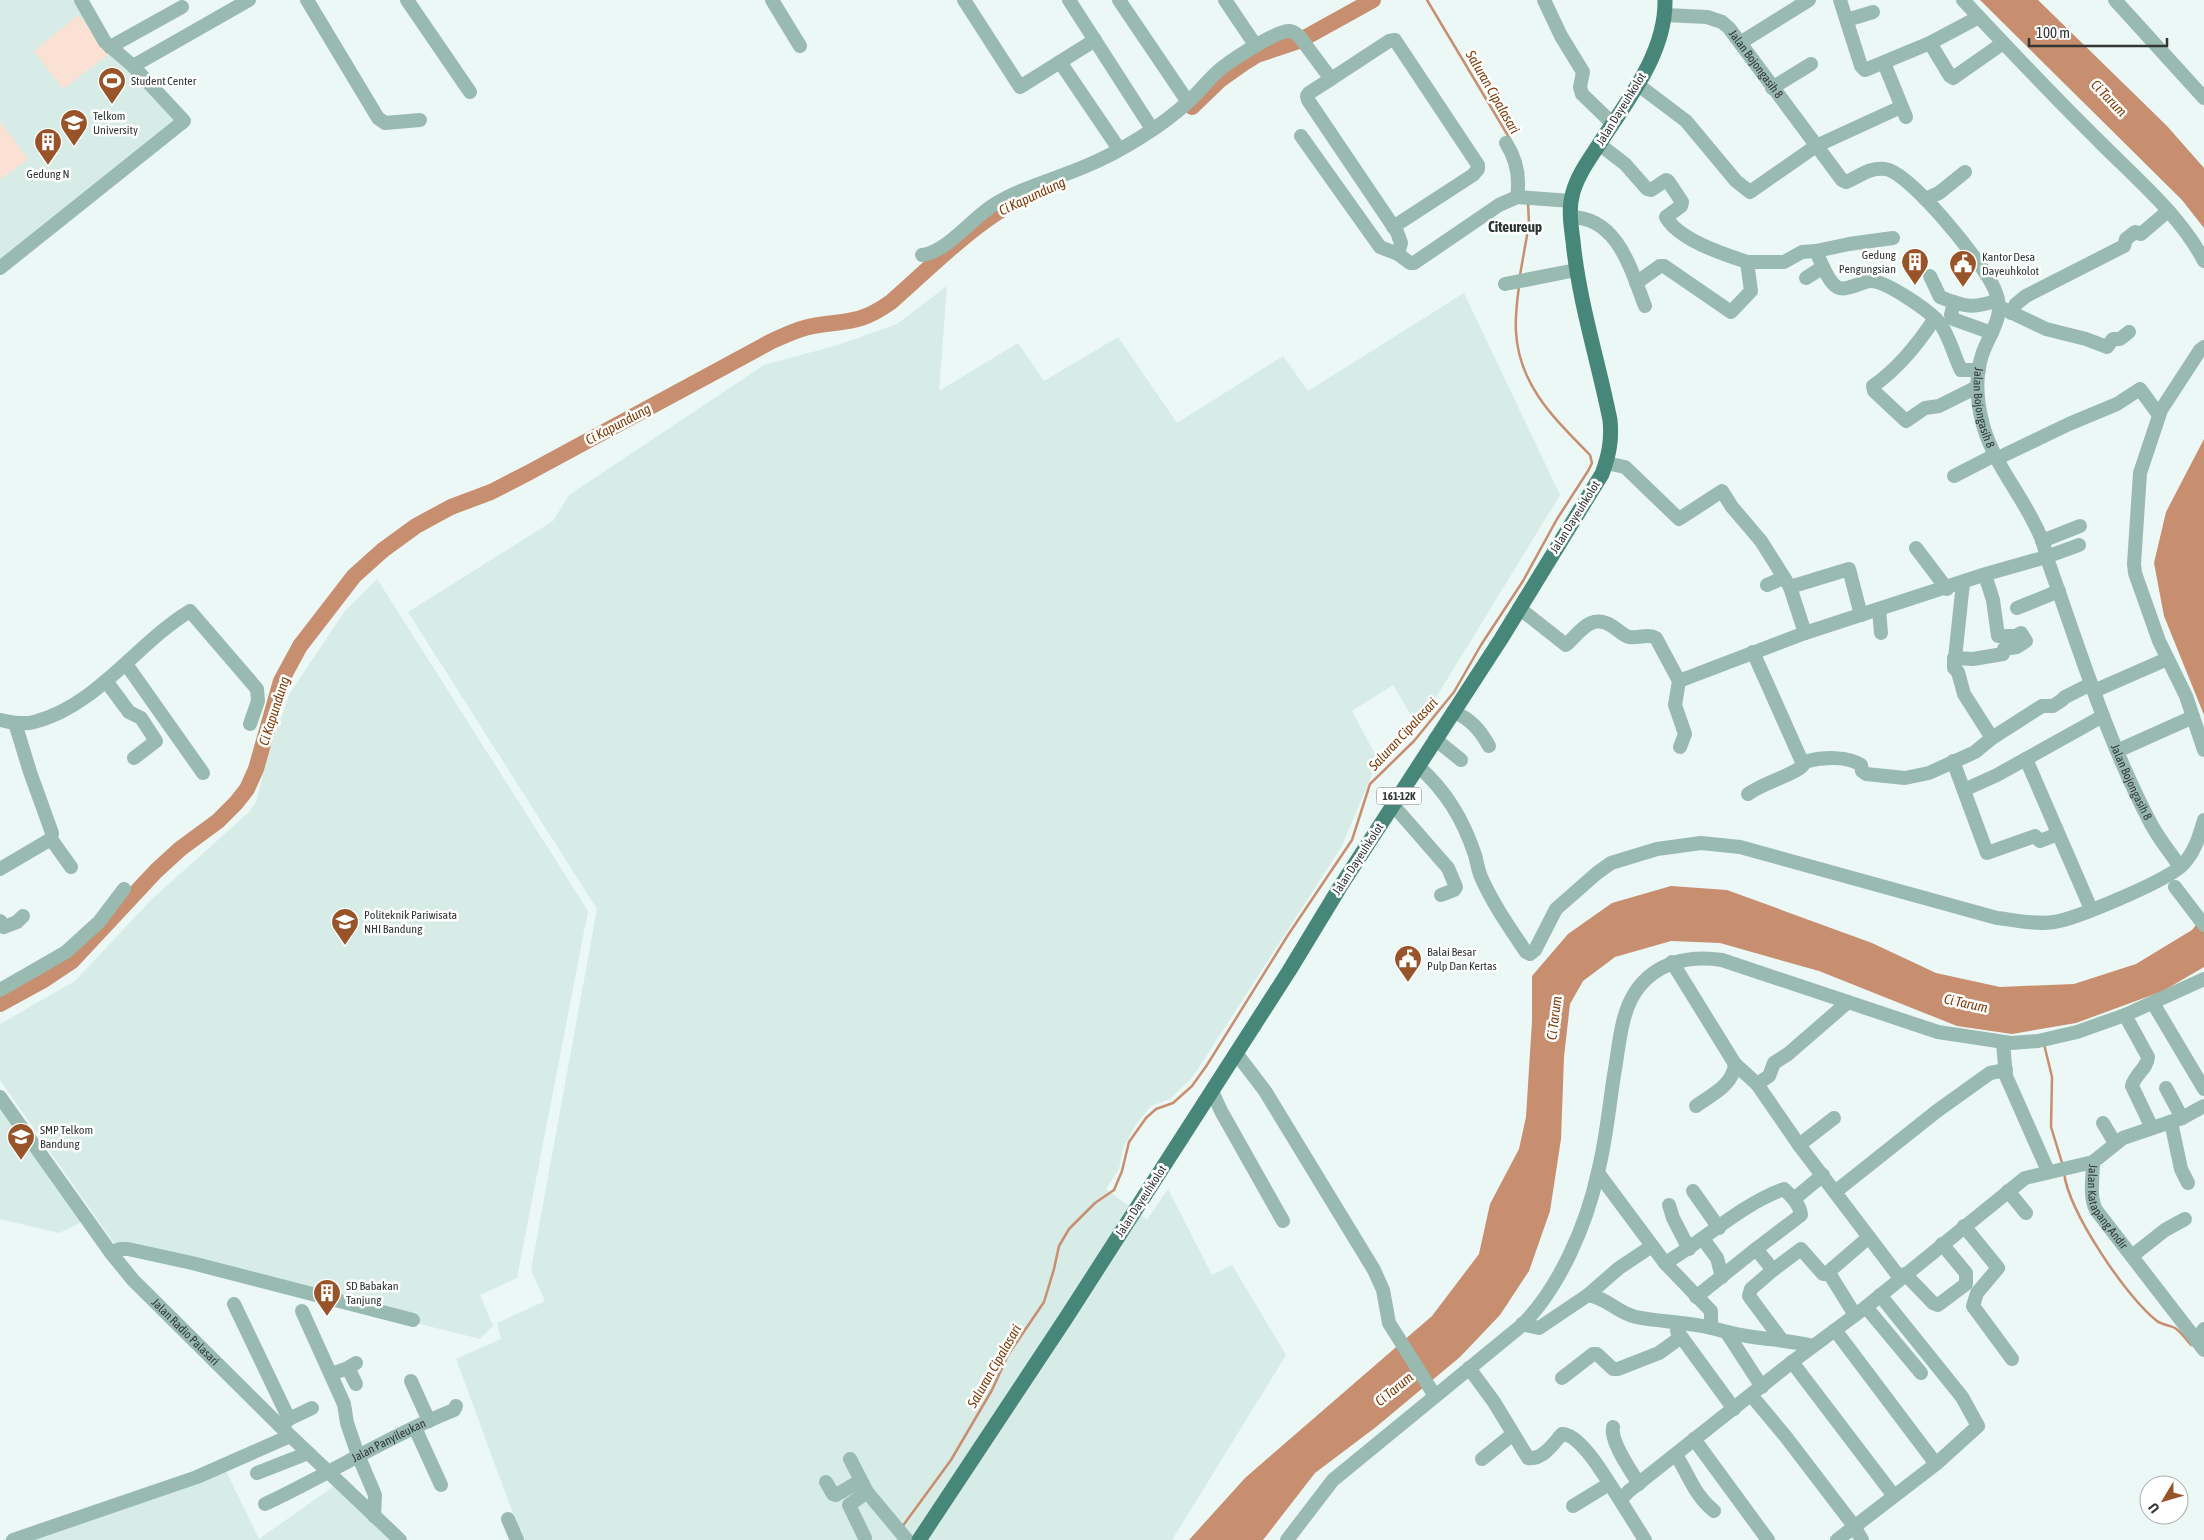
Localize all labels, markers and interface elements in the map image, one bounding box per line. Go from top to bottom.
scale bar [2029,15,2166,47]
text: 100 m [2036,24,2070,41]
street label: Jalan Bojongasih 8 [1726,27,1786,101]
water label: Saluran Cipalasari [1462,47,1523,136]
sports icon: Student Center [97,66,127,105]
street label: Jalan Dayeuhkolot [1593,70,1649,148]
place label: Student Center [131,74,197,88]
water label: Ci Tarum [2088,77,2130,119]
school or university icon: Telkom University [59,108,89,147]
place label: Telkom University [93,109,138,137]
building icon: Gedung N [33,127,63,166]
place label: Gedung N [27,167,69,181]
water label: Ci Kapundung [996,174,1068,218]
district label: Citeureup [1488,218,1542,235]
building icon: Gedung Pengungsian [1900,247,1930,286]
place label: Gedung Pengungsian [1839,248,1897,276]
public building icon: Kantor Desa Dayeuhkolot [1948,249,1978,288]
place label: Kantor Desa Dayeuhkolot [1982,250,2040,278]
street label: Jalan Bojongasih 8 [1971,366,1998,450]
water label: Ci Kapundung [583,400,653,448]
street label: Jalan Dayeuhkolot [1547,478,1603,556]
water label: Ci Kapundung [255,675,293,747]
water label: Saluran Cipalasari [1365,694,1441,774]
street label: Jalan Bojongasih 8 [2108,742,2155,823]
road number: 161-12K [1376,788,1422,804]
street label: Jalan Dayeuhkolot [1330,820,1387,897]
school or university icon: Politeknik Pariwisata NHI Bandung [330,907,360,946]
place label: Politeknik Pariwisata NHI Bandung [364,908,457,936]
public building icon: Balai Besar Pulp Dan Kertas [1393,944,1423,983]
place label: Balai Besar Pulp Dan Kertas [1427,945,1497,973]
water label: Ci Tarum [1943,991,1989,1015]
water label: Ci Tarum [1543,995,1565,1041]
school or university icon: SMP Telkom Bandung [6,1122,36,1161]
place label: SMP Telkom Bandung [40,1123,93,1151]
street label: Jalan Dayeuhkolot [1113,1162,1170,1239]
street label: Jalan Katapang Andir [2085,1164,2131,1252]
building icon: SD Babakan Tanjung [312,1278,342,1317]
place label: SD Babakan Tanjung [346,1279,399,1307]
street label: Jalan Radio Palasari [149,1296,222,1368]
water label: Saluran Cipalasari [963,1322,1024,1411]
water label: Ci Tarum [1372,1369,1416,1409]
street label: Jalan Panyileukan [349,1416,428,1465]
north arrow [2139,1475,2189,1525]
text: U [2145,1500,2163,1516]

